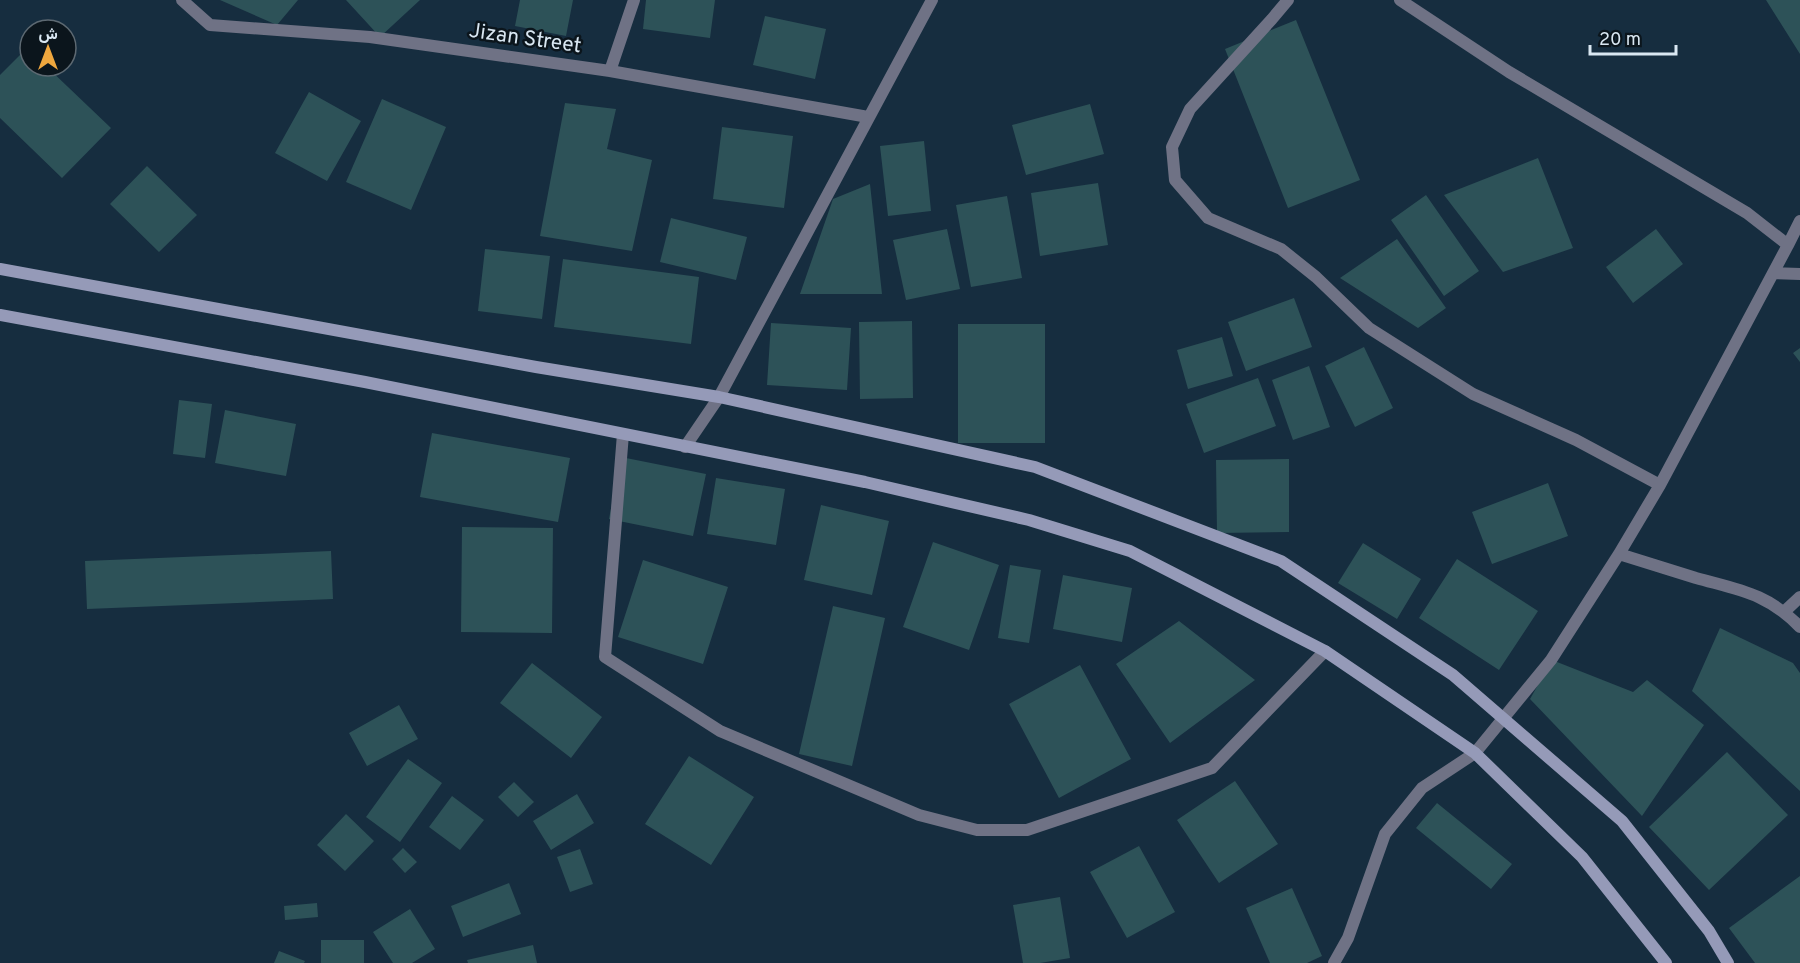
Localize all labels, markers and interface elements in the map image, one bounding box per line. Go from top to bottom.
north arrow [18,18,78,78]
street label: Jizan Street [467,18,583,60]
scale bar [1590,18,1676,56]
text: ش [38,25,58,45]
text: 20 m [1599,29,1641,52]

